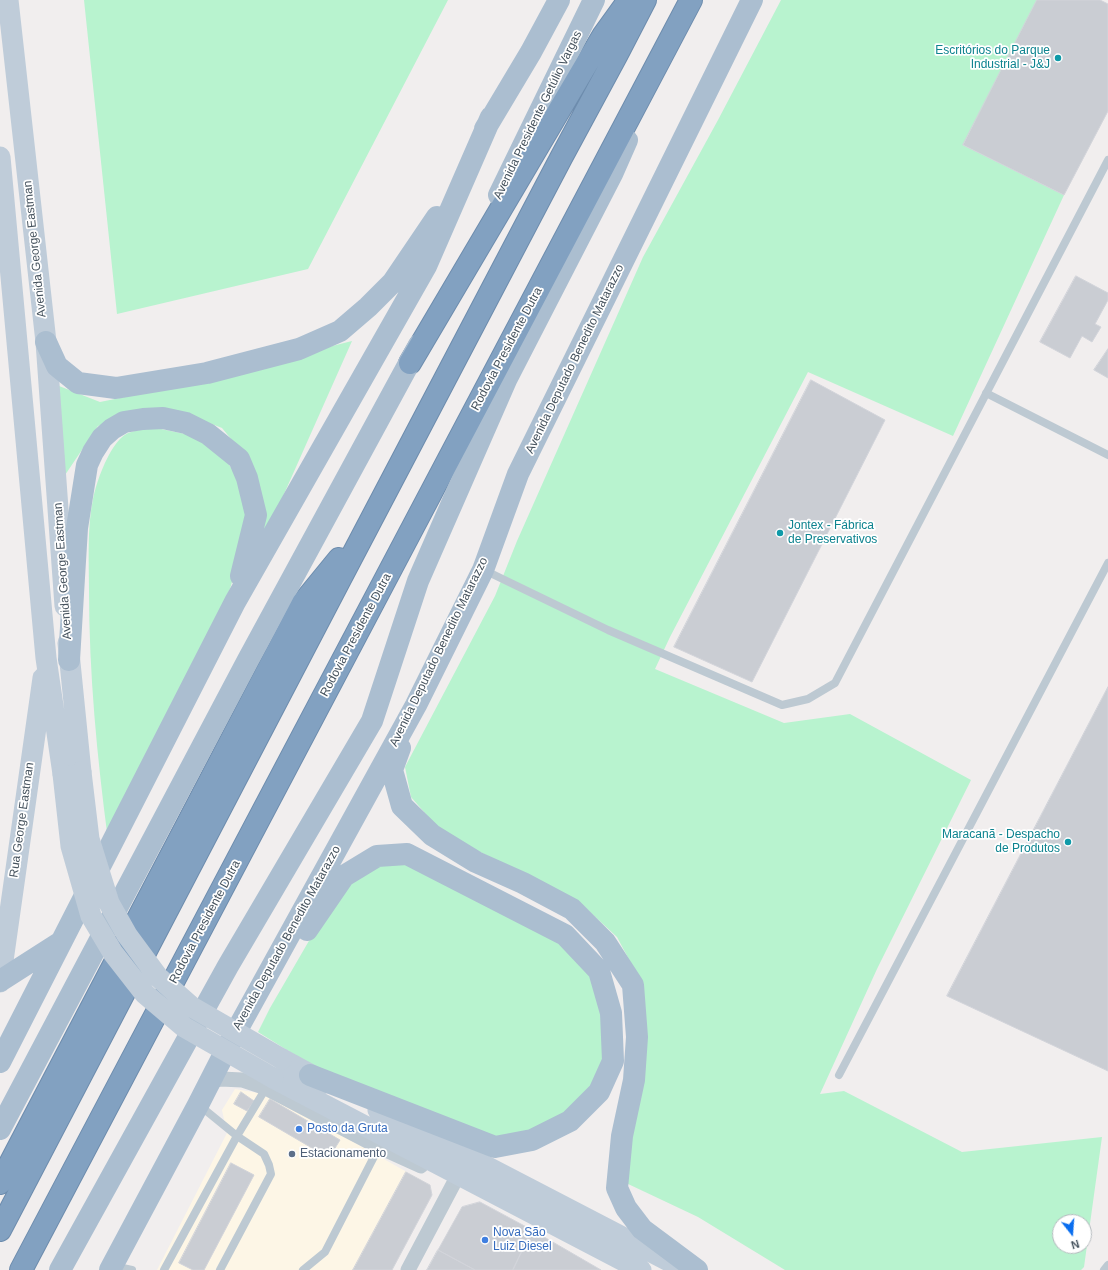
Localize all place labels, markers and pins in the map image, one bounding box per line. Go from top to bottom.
place label: Escritórios do Parque Industrial - J&J [935,44,1050,72]
marker: Escritórios do Parque Industrial - J&J [1053,53,1063,63]
place label: Jontex - Fábrica de Preservativos [788,519,877,547]
marker: Jontex - Fábrica de Preservativos [775,528,785,538]
place label: Maracanã - Despacho de Produtos [942,828,1060,856]
marker: Maracanã - Despacho de Produtos [1063,837,1073,847]
place label: Posto da Gruta [307,1122,388,1136]
marker: Posto da Gruta [294,1124,304,1134]
place label: Estacionamento [300,1147,386,1161]
marker: Estacionamento [287,1149,297,1159]
place label: Nova São Luiz Diesel [493,1226,552,1254]
marker: Nova São Luiz Diesel [480,1235,490,1245]

